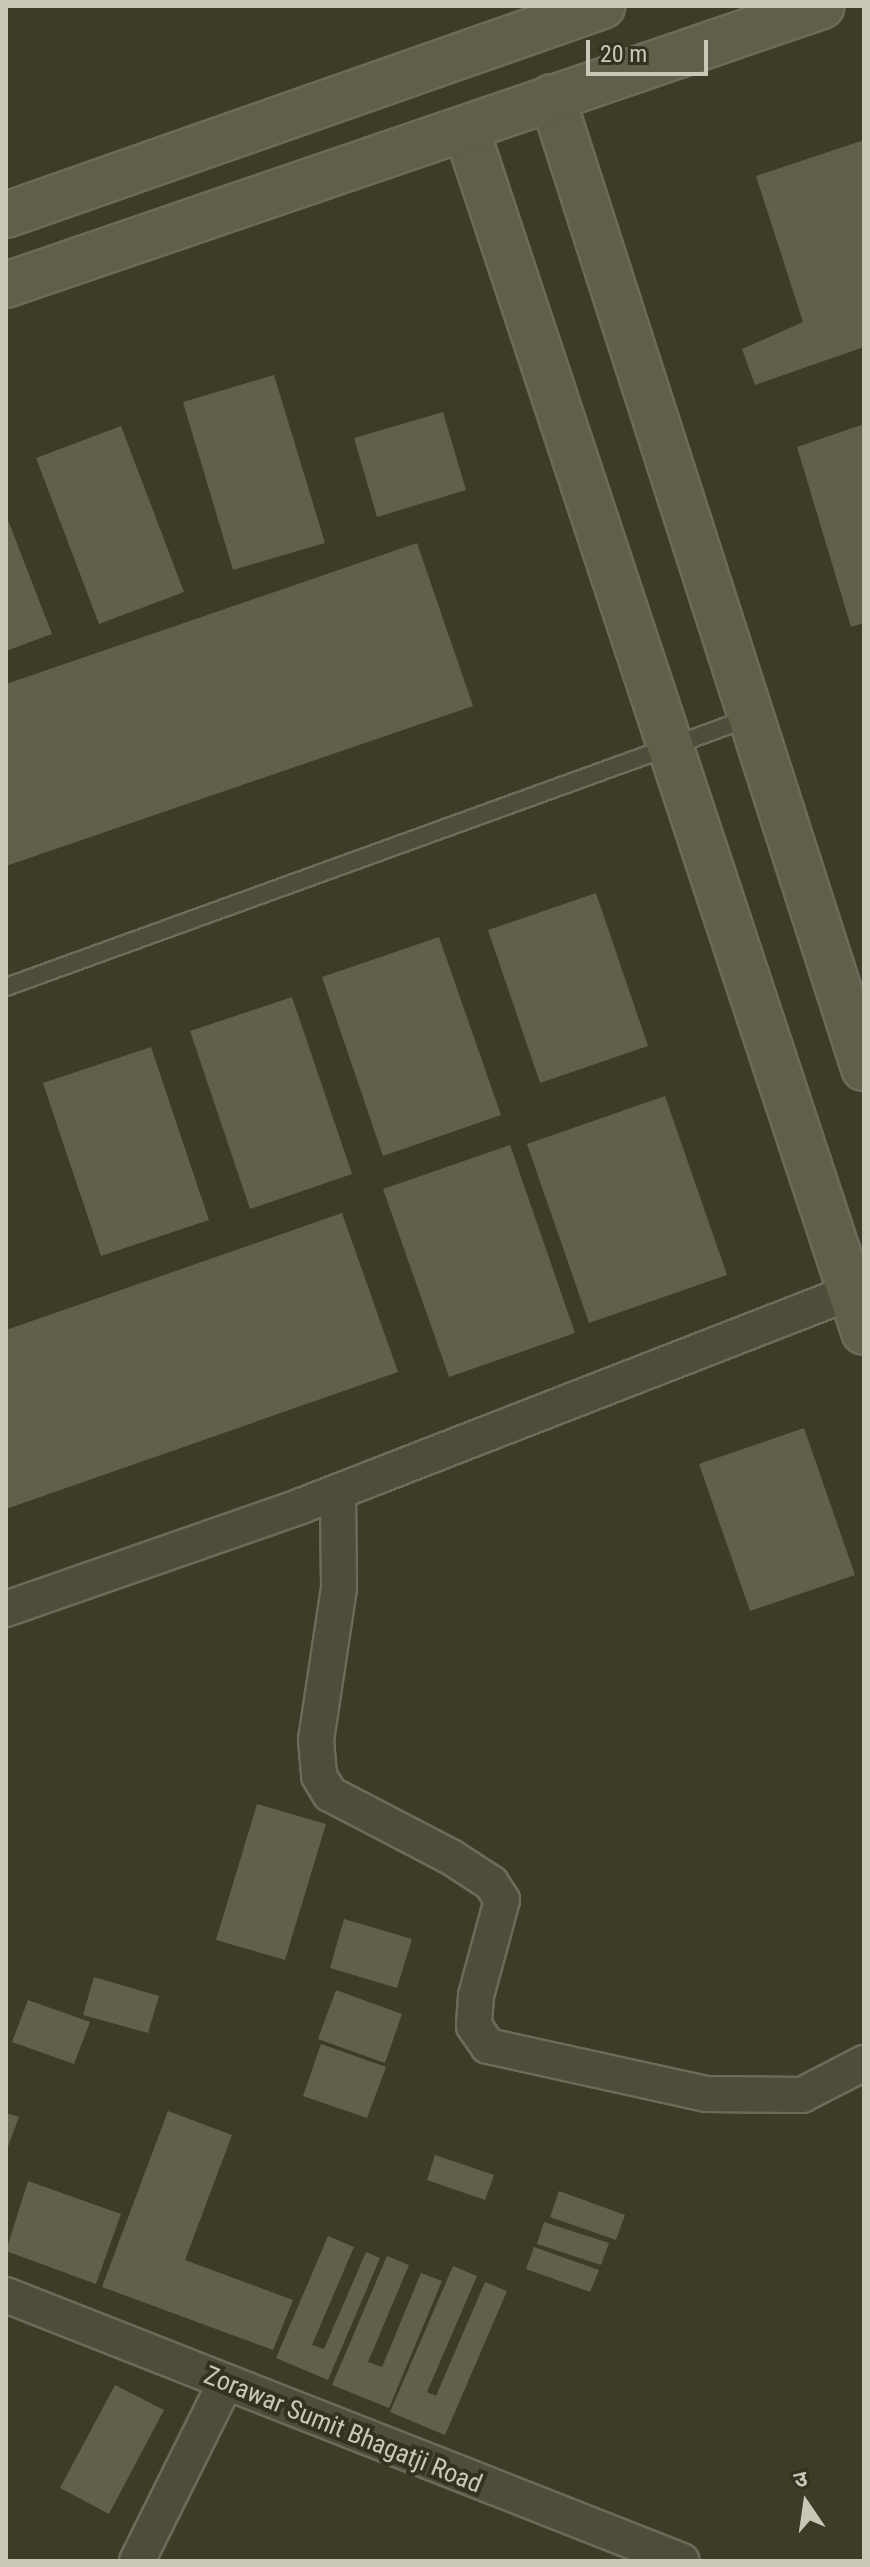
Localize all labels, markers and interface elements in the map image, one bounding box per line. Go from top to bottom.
scale bar [590,24,712,74]
text: 20 m [600,40,647,68]
street label: Zorawar Sumit Bhagatji Road [200,2360,486,2500]
north arrow [766,2463,846,2543]
text: उ [791,2466,810,2493]

